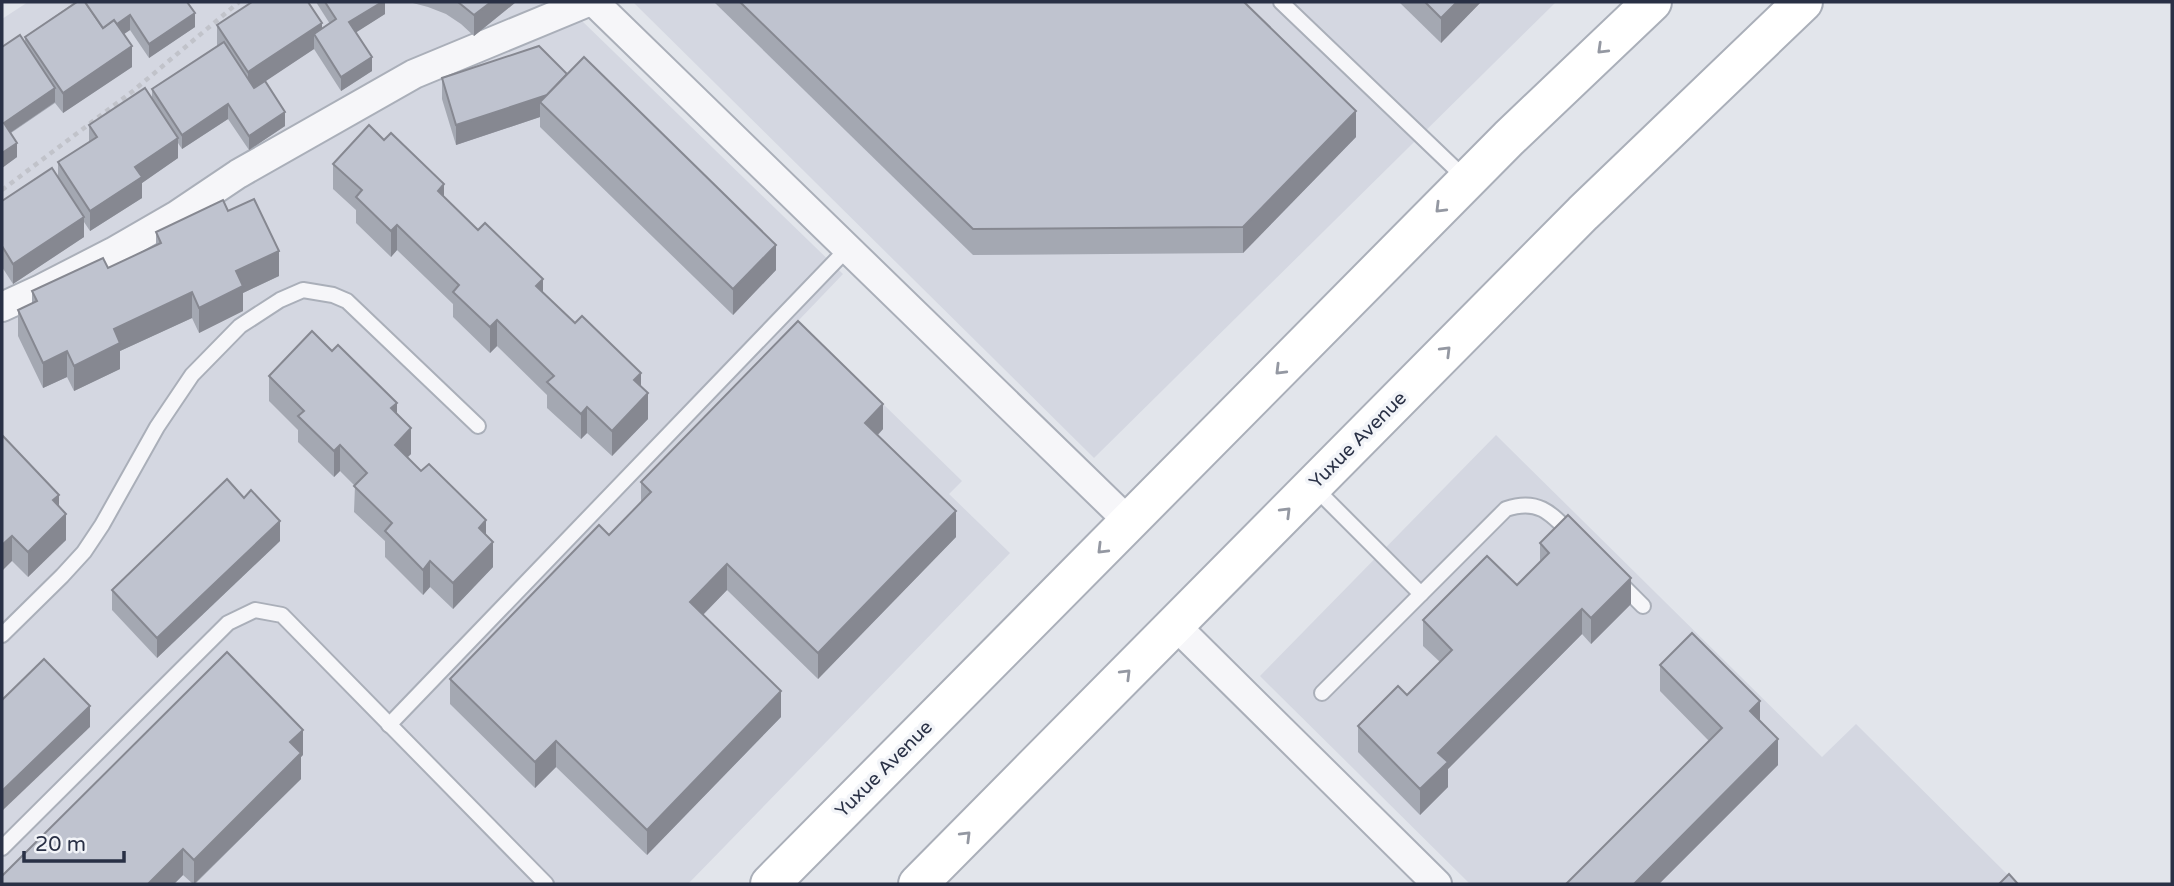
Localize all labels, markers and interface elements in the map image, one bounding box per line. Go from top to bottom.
one-way arrow [1597,40,1610,53]
one-way arrow [1435,200,1448,213]
one-way arrow [1438,346,1451,359]
one-way arrow [1275,361,1288,374]
street label: Yuxue Avenue [1305,387,1411,493]
one-way arrow [1278,507,1291,520]
one-way arrow [1098,540,1111,553]
one-way arrow [1118,669,1131,682]
street label: Yuxue Avenue [831,716,937,822]
scale bar [24,820,124,864]
one-way arrow [958,831,971,844]
text: 20 m [35,832,86,857]

